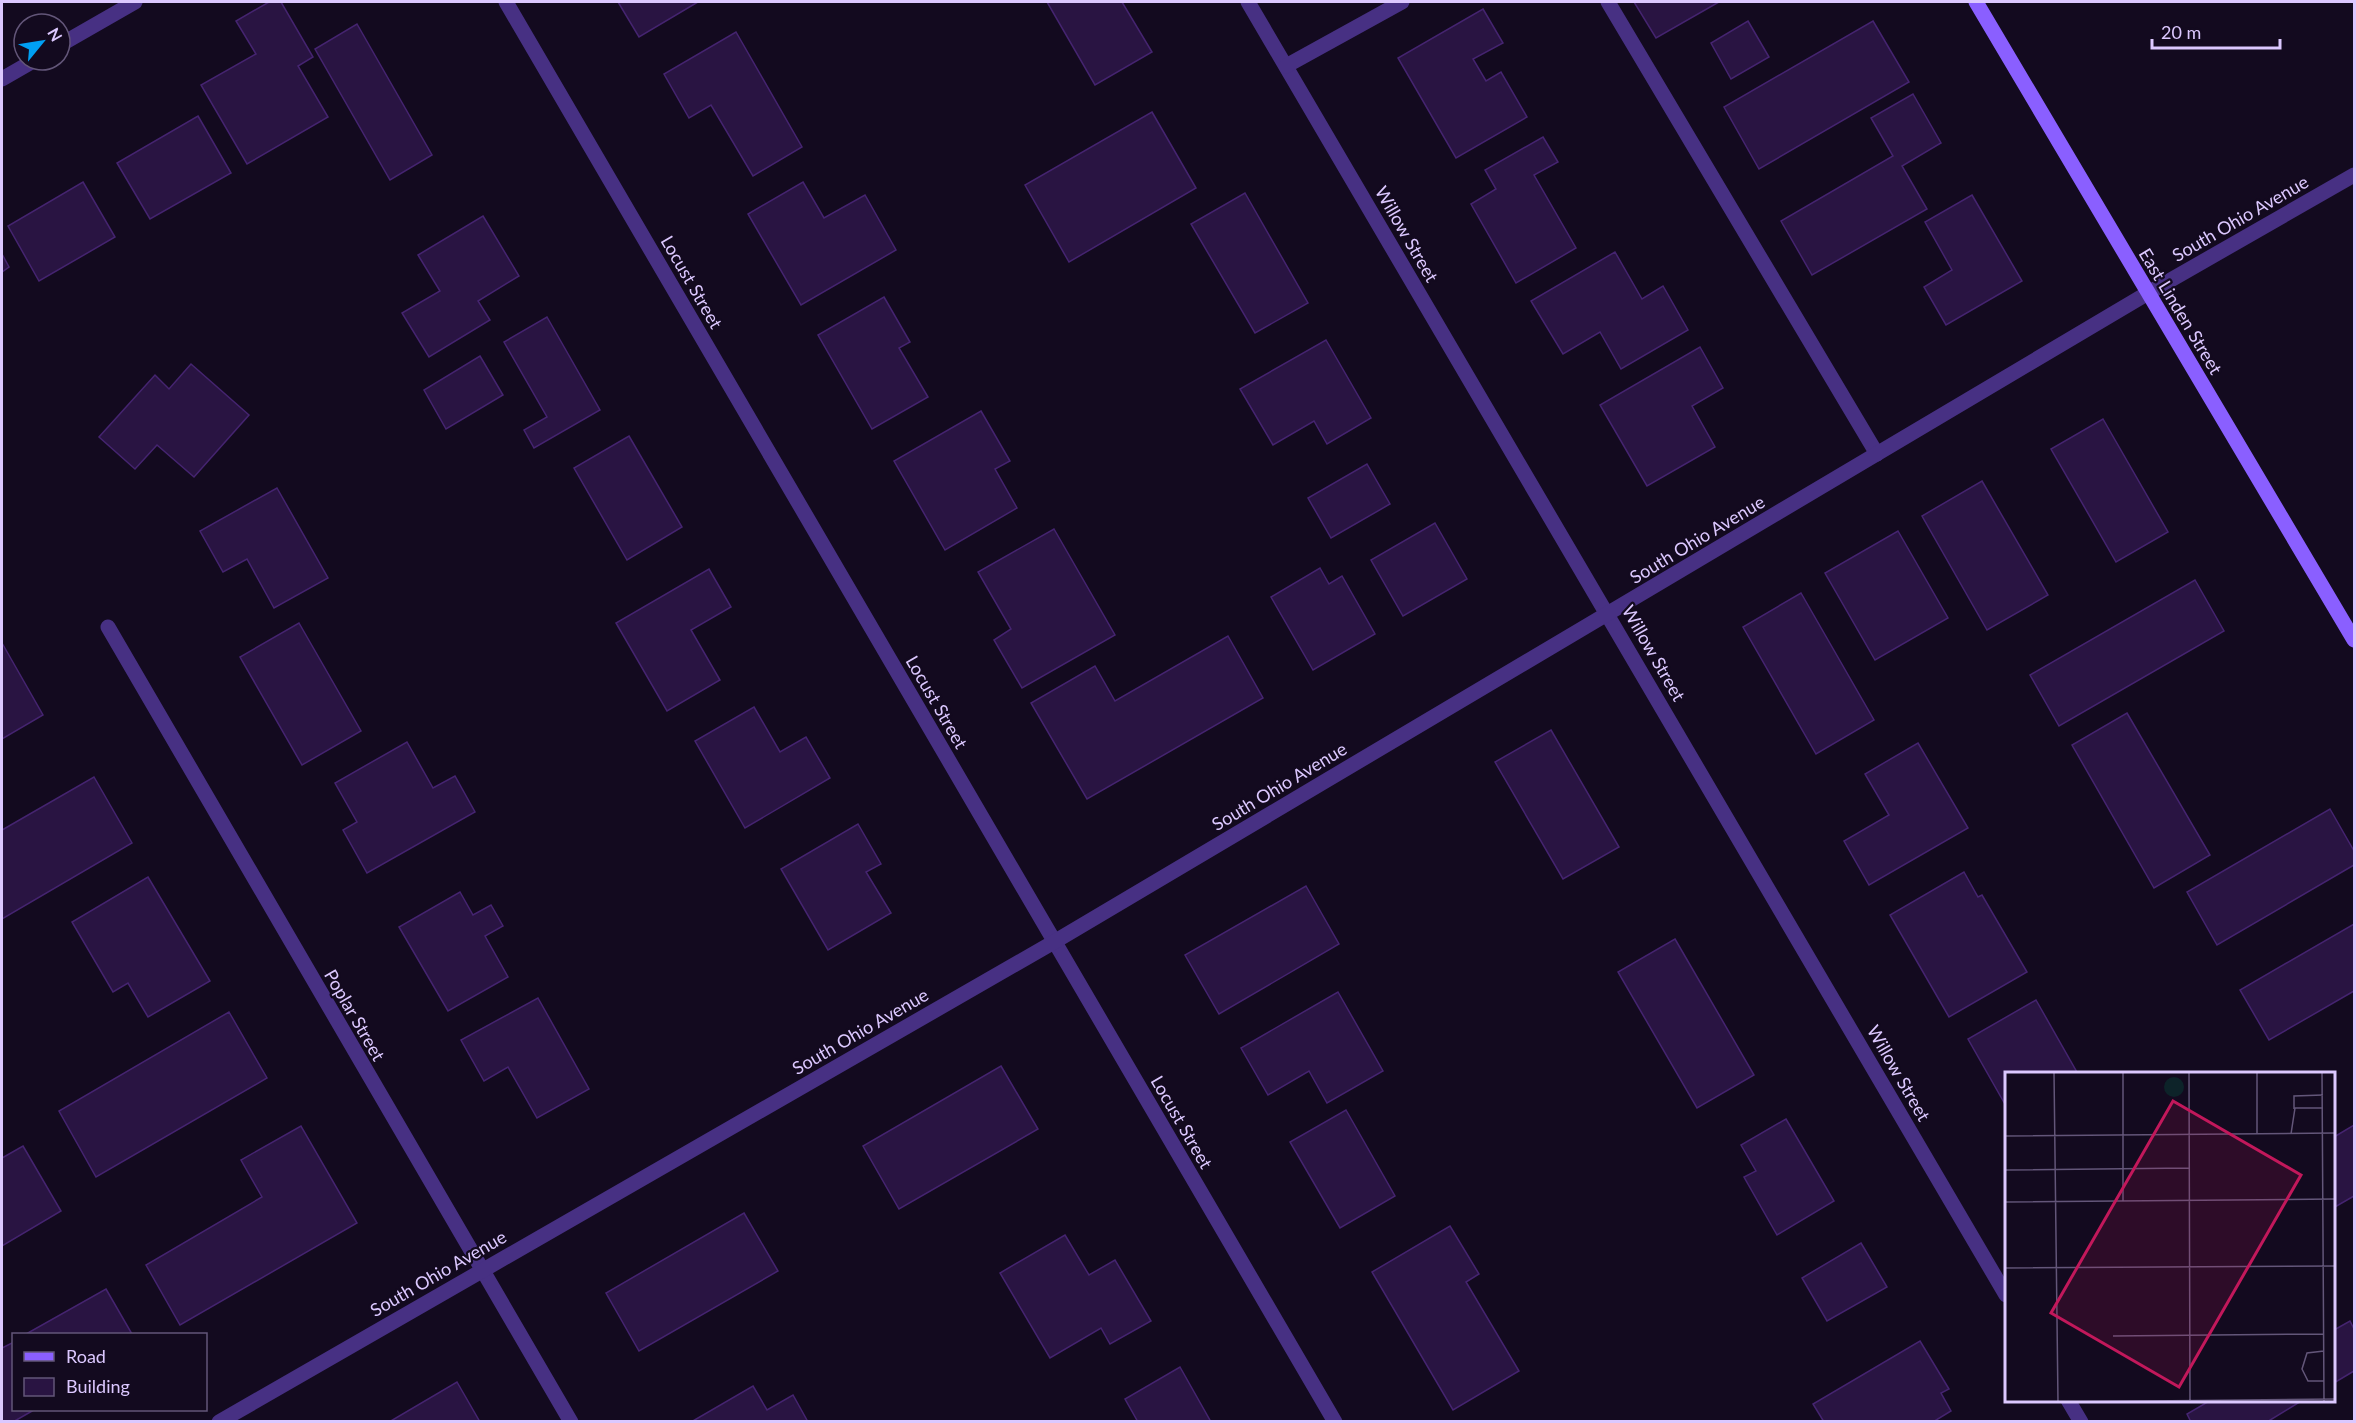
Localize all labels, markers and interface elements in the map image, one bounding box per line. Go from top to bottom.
north arrow [12,12,72,72]
scale bar [2152,12,2280,50]
text: 20 m [2161,21,2201,43]
text: N [44,24,67,44]
street label: South Ohio Avenue [2168,170,2312,266]
street label: Willow Street [1371,182,1444,286]
street label: Locust Street [657,232,728,333]
street label: East Linden Street [2135,244,2228,379]
street label: South Ohio Avenue [1626,490,1768,588]
street label: Willow Street [1618,601,1691,705]
street label: Locust Street [902,652,973,753]
street label: South Ohio Avenue [1208,737,1350,835]
street label: Poplar Street [320,965,390,1065]
street label: South Ohio Avenue [788,983,932,1079]
street label: Willow Street [1863,1021,1936,1125]
street label: Locust Street [1147,1072,1218,1173]
inset map [2005,1072,2335,1402]
street label: South Ohio Avenue [366,1225,510,1321]
legend [12,1333,207,1411]
text: Road [66,1345,106,1367]
text: Building [66,1375,130,1397]

